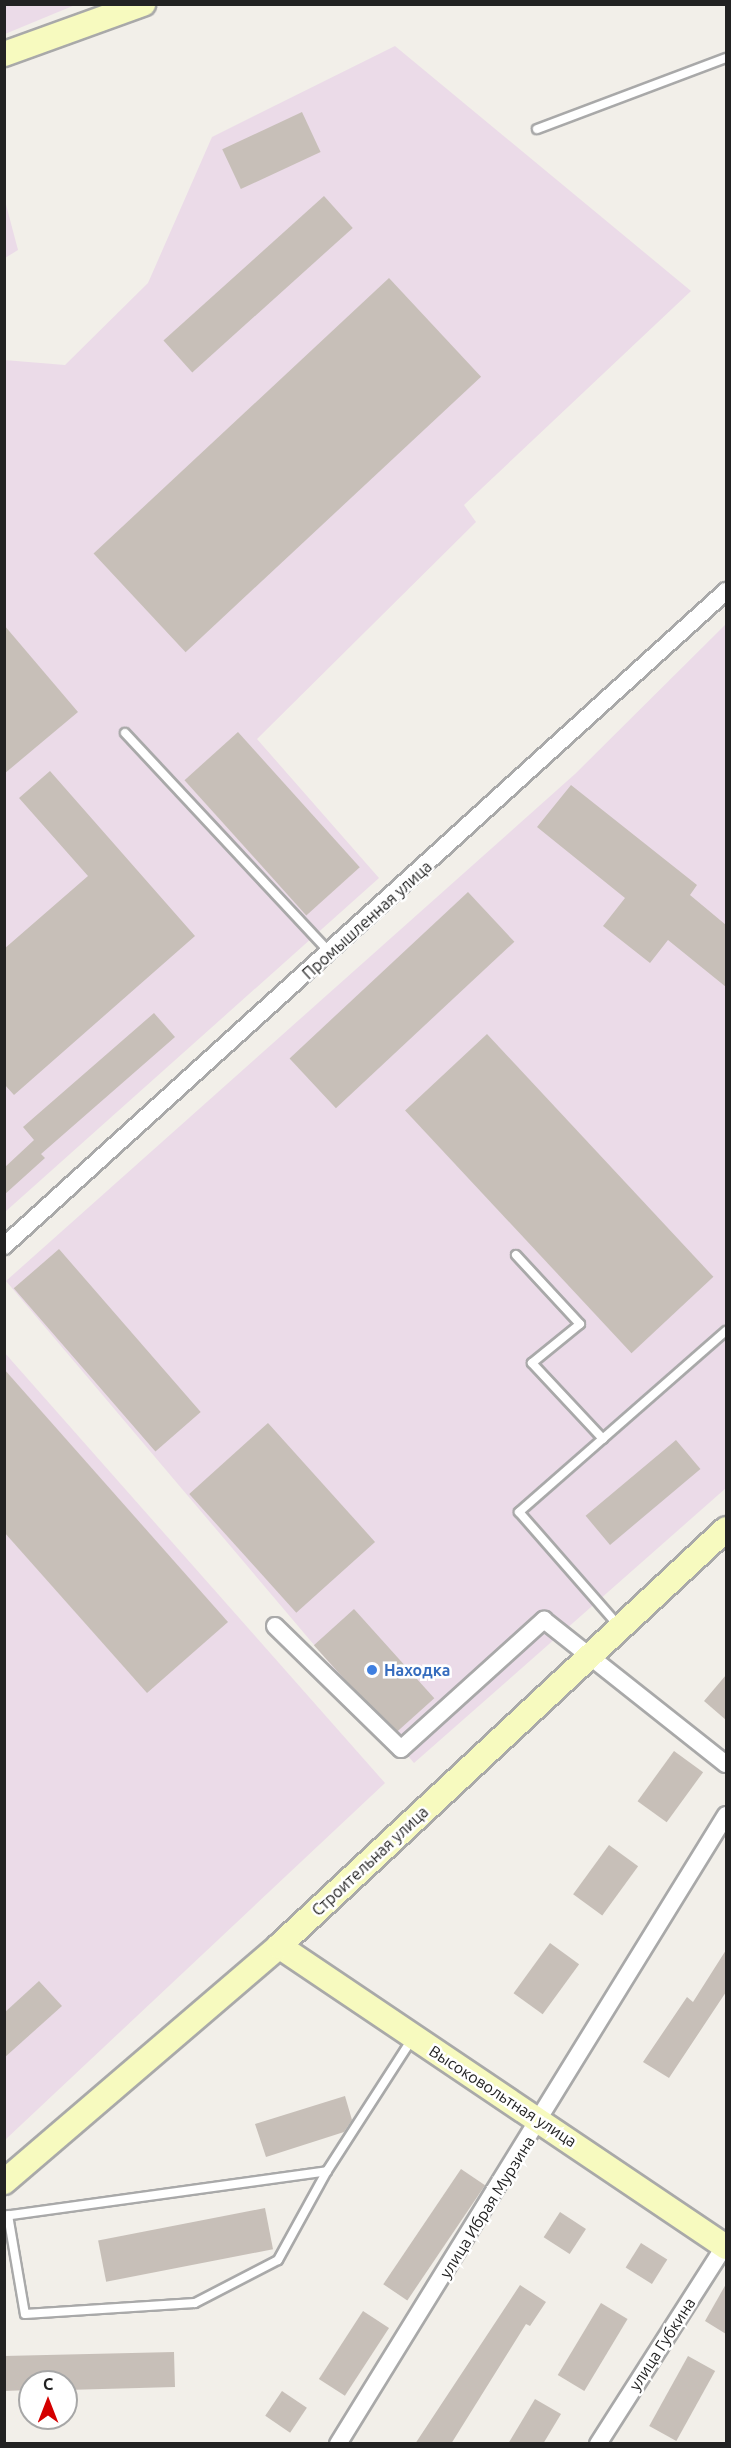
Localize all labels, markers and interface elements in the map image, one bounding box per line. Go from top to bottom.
street label: Промышленная улица [298,857,436,983]
place label: Находка [384,1660,450,1680]
marker: Находка [365,1663,379,1677]
street label: Строительная улица [308,1802,432,1920]
street label: Высоковольтная улица [426,2041,580,2151]
street label: улица Ибрая Мурзина [435,2132,539,2282]
street label: улица Губкина [625,2294,699,2394]
north arrow [18,2370,78,2430]
text: С [43,2375,53,2393]

